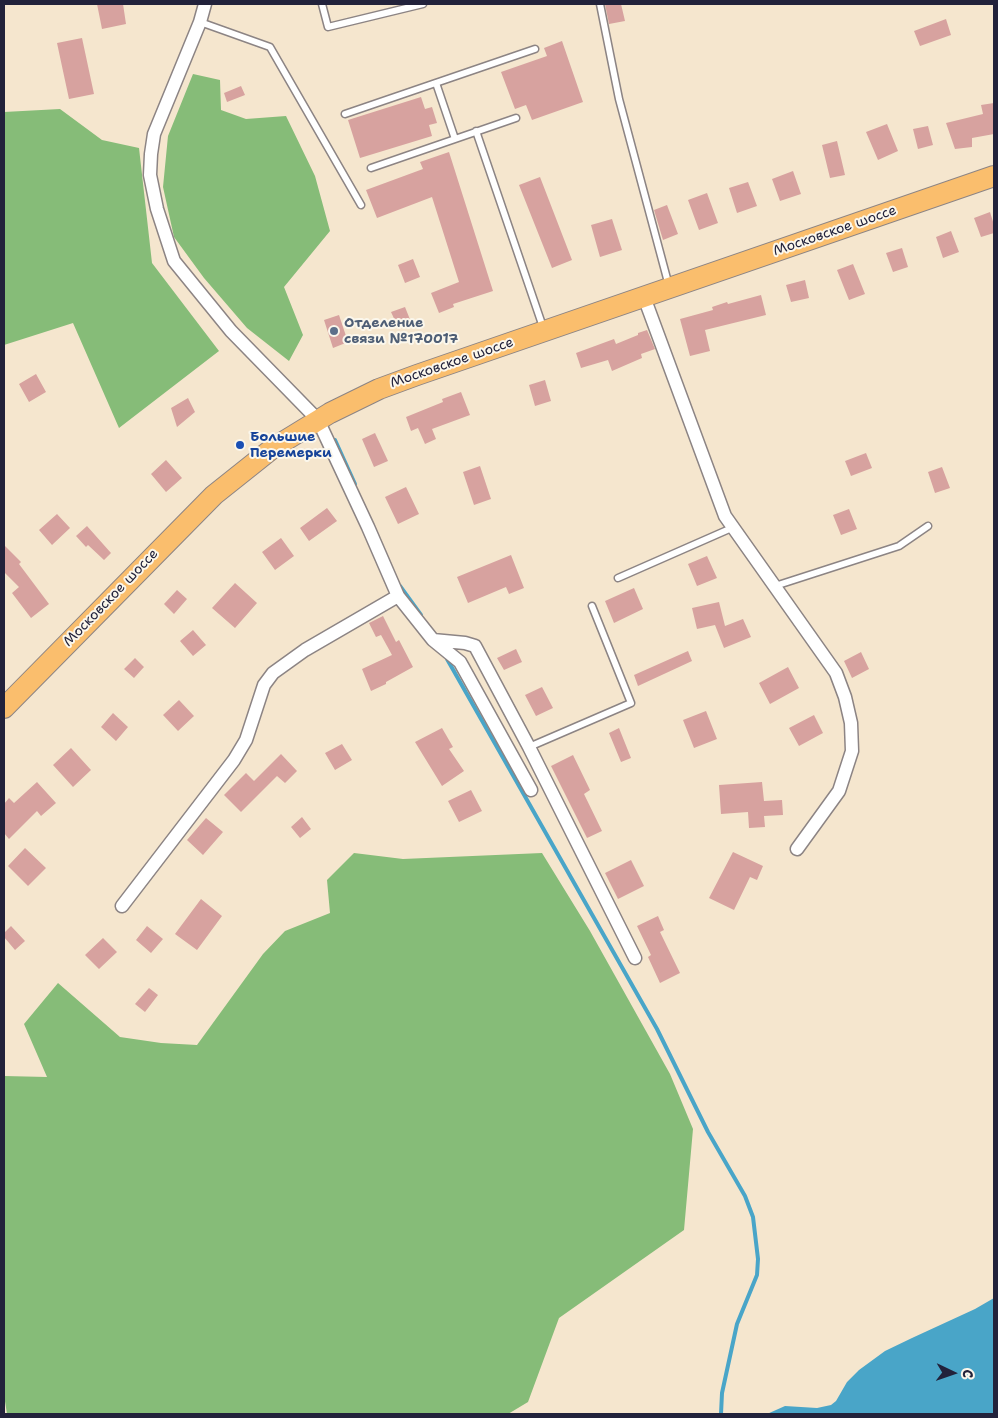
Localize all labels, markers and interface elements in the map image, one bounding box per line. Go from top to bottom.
street label: Московское шоссе [771,202,899,260]
place label: Отделение связи №170017 [344,315,458,348]
marker: Отделение связи №170017 [328,325,340,337]
street label: Московское шоссе [388,334,516,392]
place label: Большие Перемерки [250,429,332,462]
marker: Большие Перемерки [234,439,246,451]
street label: Московское шоссе [60,546,162,650]
north arrow [928,1348,978,1398]
text: С [959,1369,977,1379]

